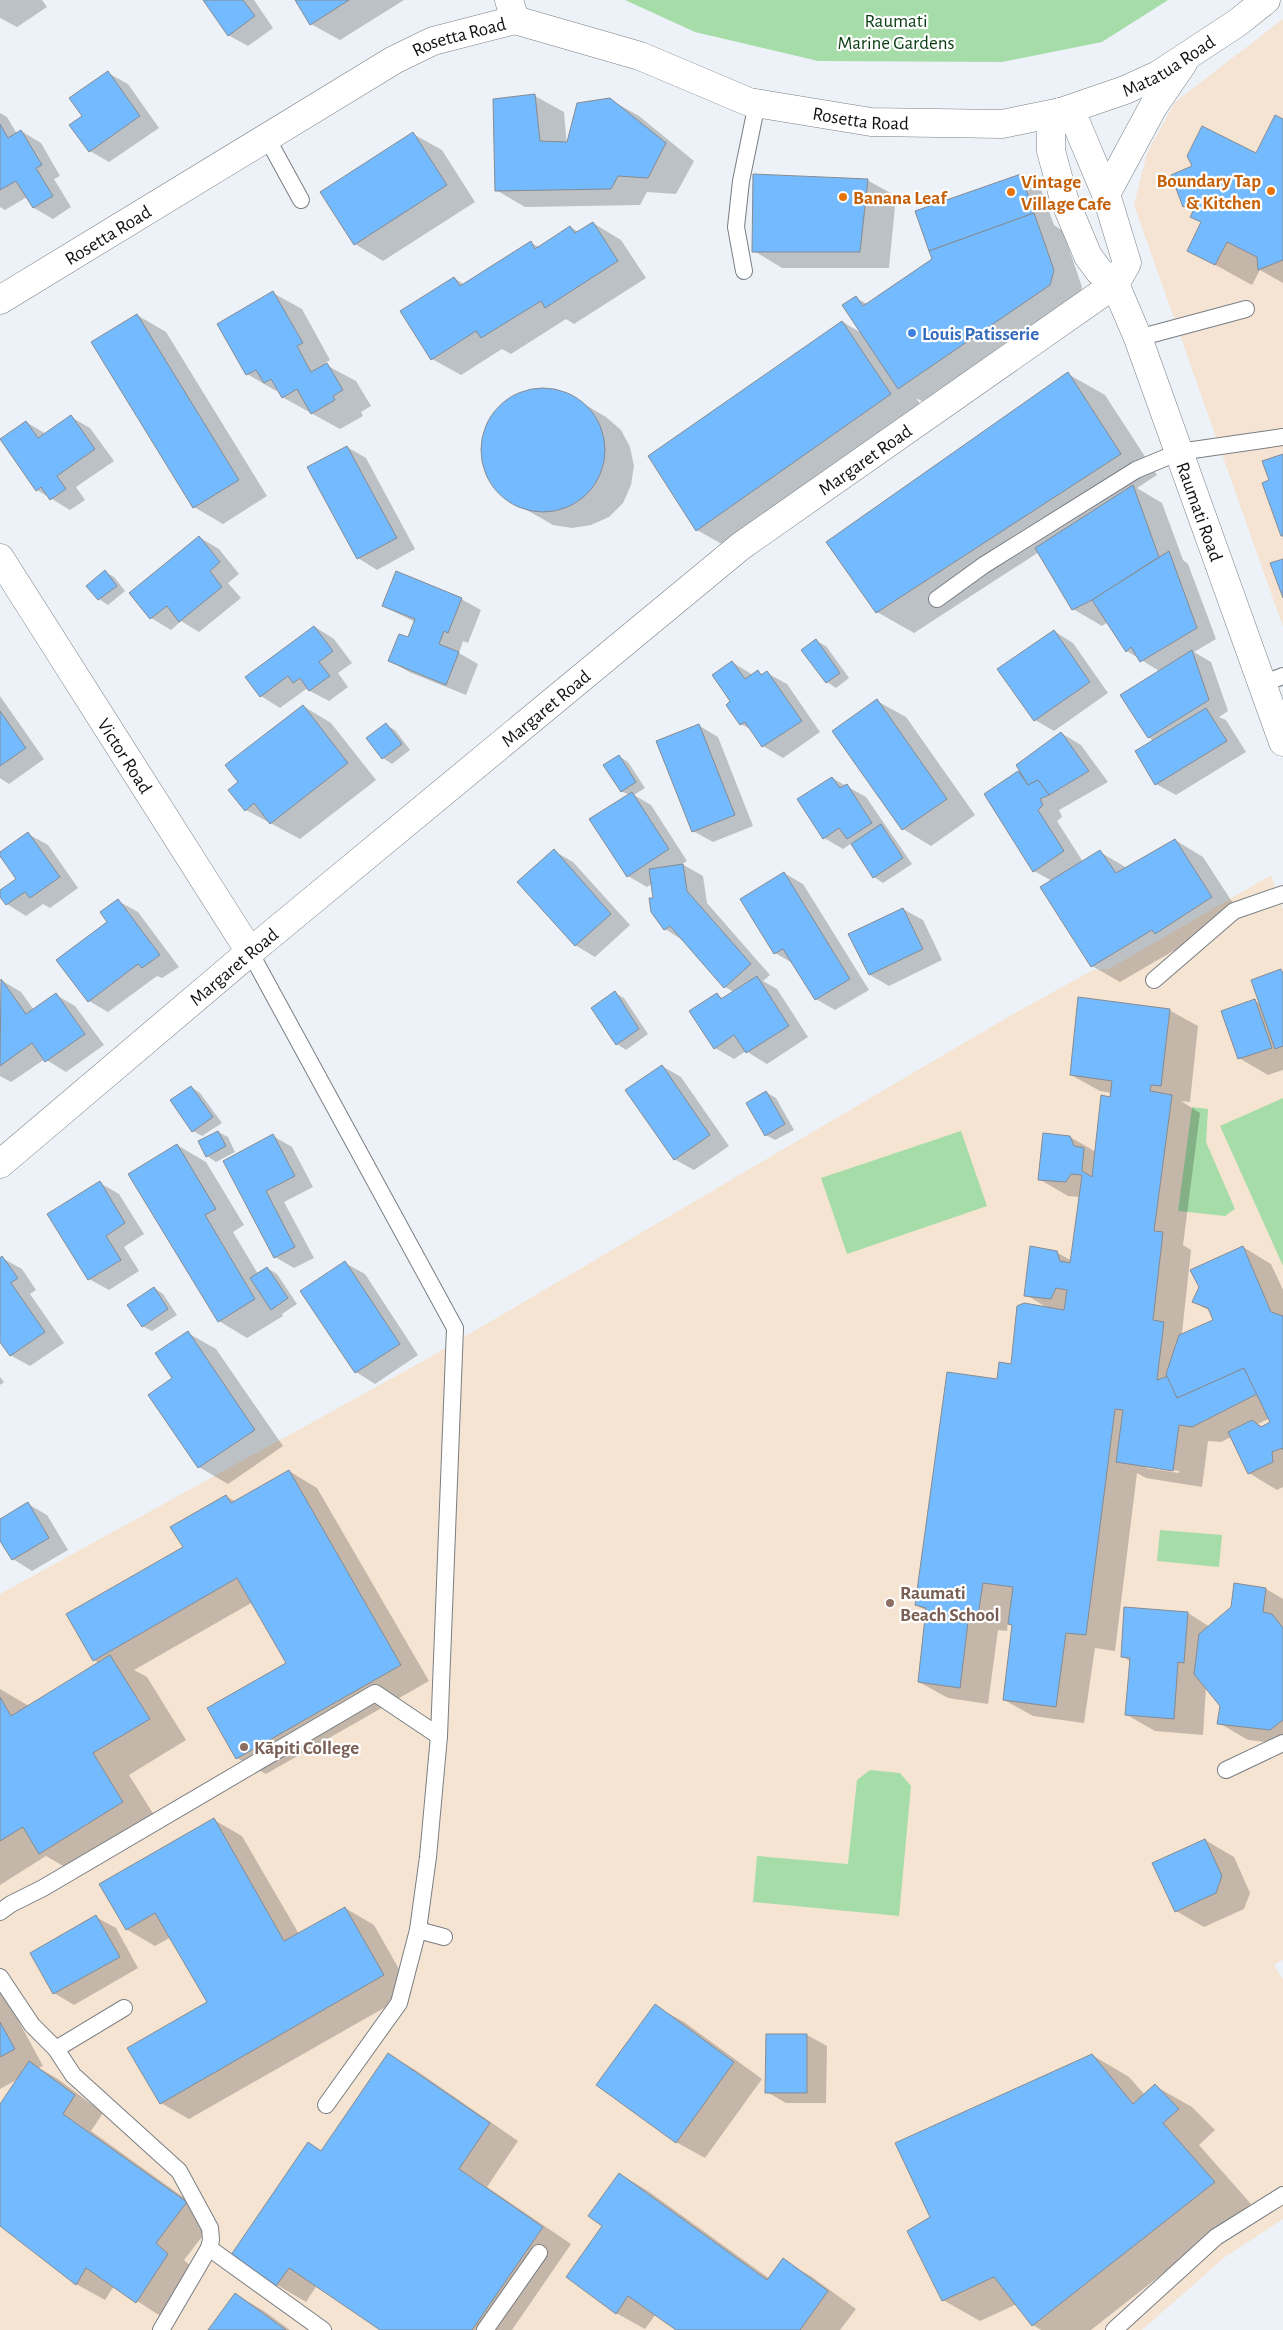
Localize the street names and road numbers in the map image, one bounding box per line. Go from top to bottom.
street label: Rosetta Road [410,15,508,61]
street label: Matatua Road [1120,32,1219,101]
street label: Rosetta Road [811,105,909,134]
street label: Rosetta Road [62,202,155,269]
street label: Margaret Road [815,421,916,500]
street label: Raumati Road [1172,460,1225,564]
street label: Margaret Road [498,667,594,751]
street label: Victor Road [93,716,155,797]
street label: Margaret Road [187,925,282,1010]

